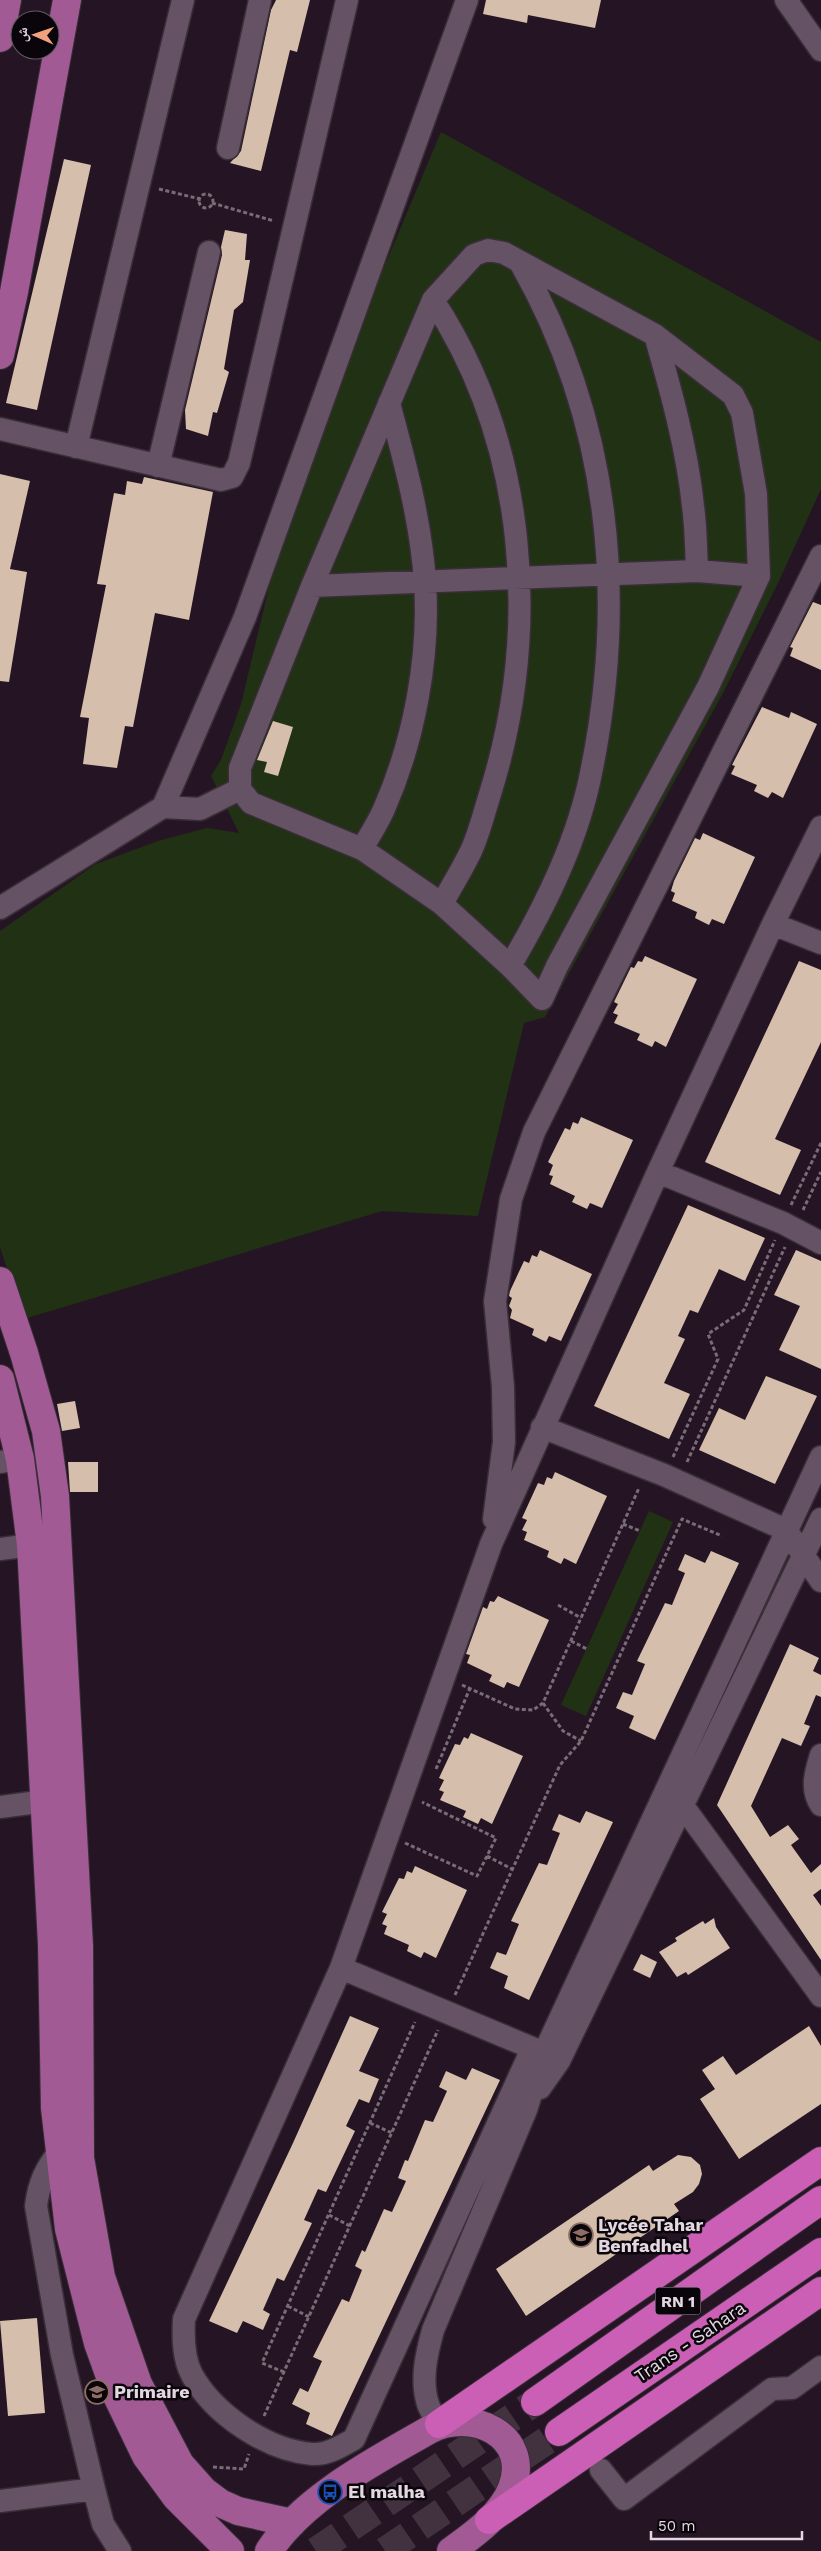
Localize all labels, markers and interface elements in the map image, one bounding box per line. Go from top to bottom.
north arrow [10,10,60,60]
text: ش [14,27,31,42]
place label: Lycée Tahar Benfadhel [598,2214,703,2256]
school or university icon: Lycée Tahar Benfadhel [568,2222,594,2248]
road number: RN 1 [656,2288,700,2314]
street label: Trans - Sahara [630,2297,749,2386]
school or university icon: Primaire [84,2379,110,2405]
place label: Primaire [114,2381,190,2402]
bus stop icon: El malha [317,2479,343,2505]
place label: El malha [348,2481,426,2502]
scale bar [651,2508,802,2540]
text: 50 m [658,2517,695,2535]

